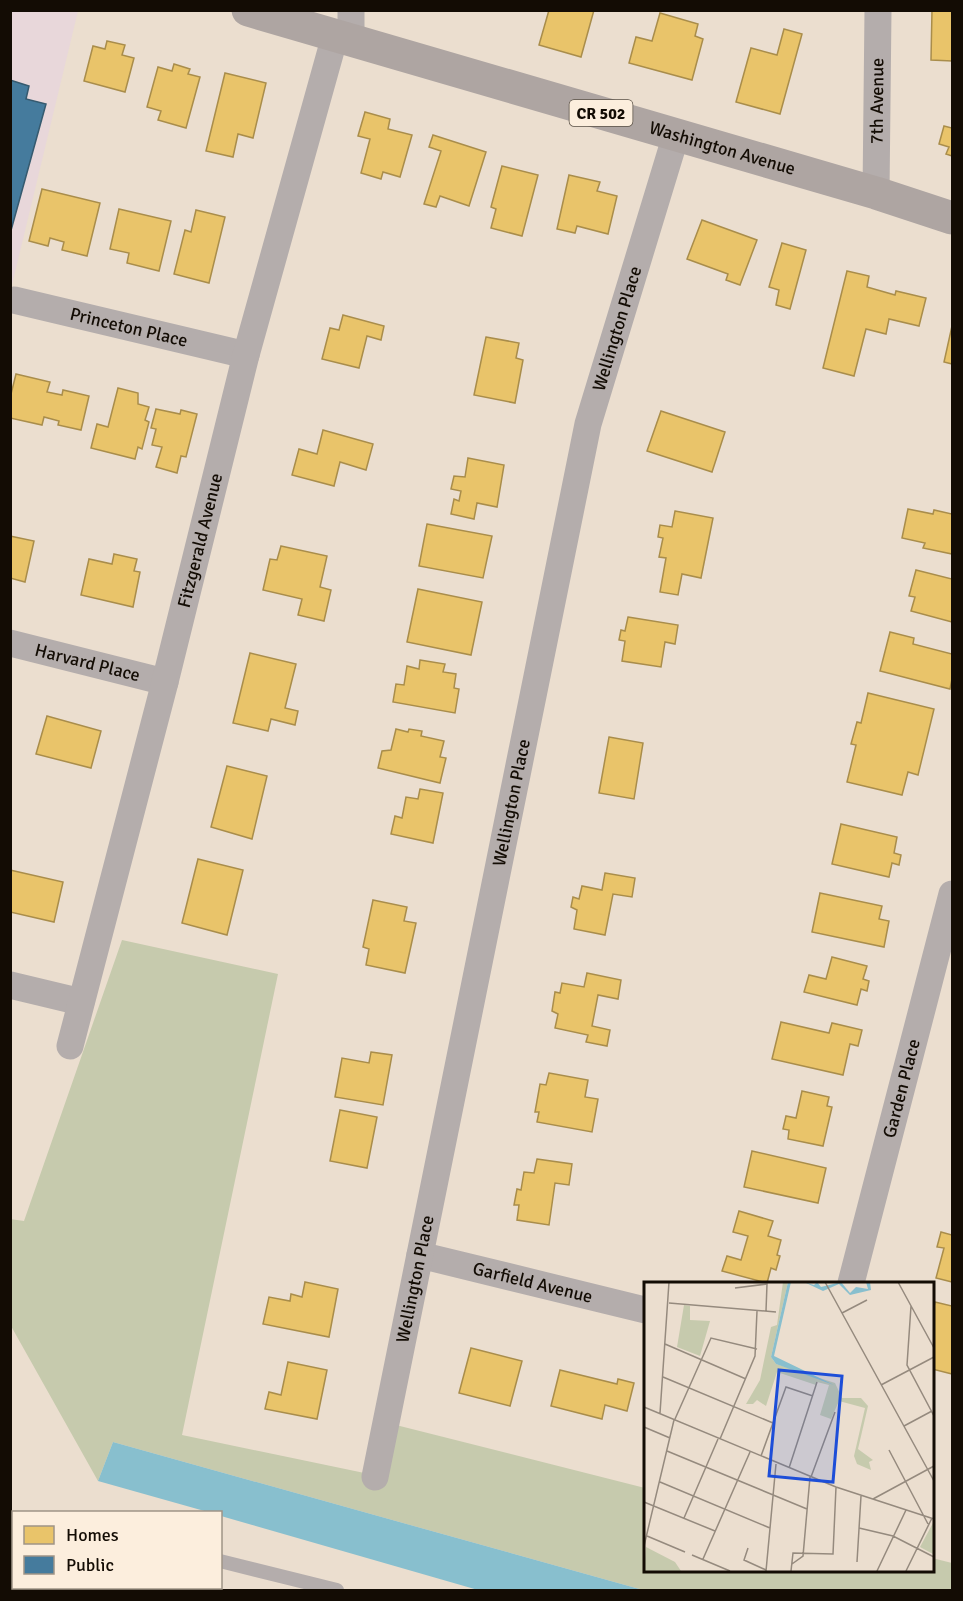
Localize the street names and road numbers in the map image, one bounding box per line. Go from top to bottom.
street label: 7th Avenue [866,58,888,144]
road number: CR 502 [570,100,632,126]
street label: Washington Avenue [647,116,798,180]
street label: Wellington Place [588,264,646,394]
street label: Princeton Place [68,303,190,352]
street label: Fitzgerald Avenue [173,471,227,610]
street label: Harvard Place [33,639,143,686]
street label: Wellington Place [488,737,535,868]
street label: Garden Place [878,1037,925,1140]
street label: Wellington Place [391,1213,439,1345]
street label: Garfield Avenue [471,1257,595,1308]

